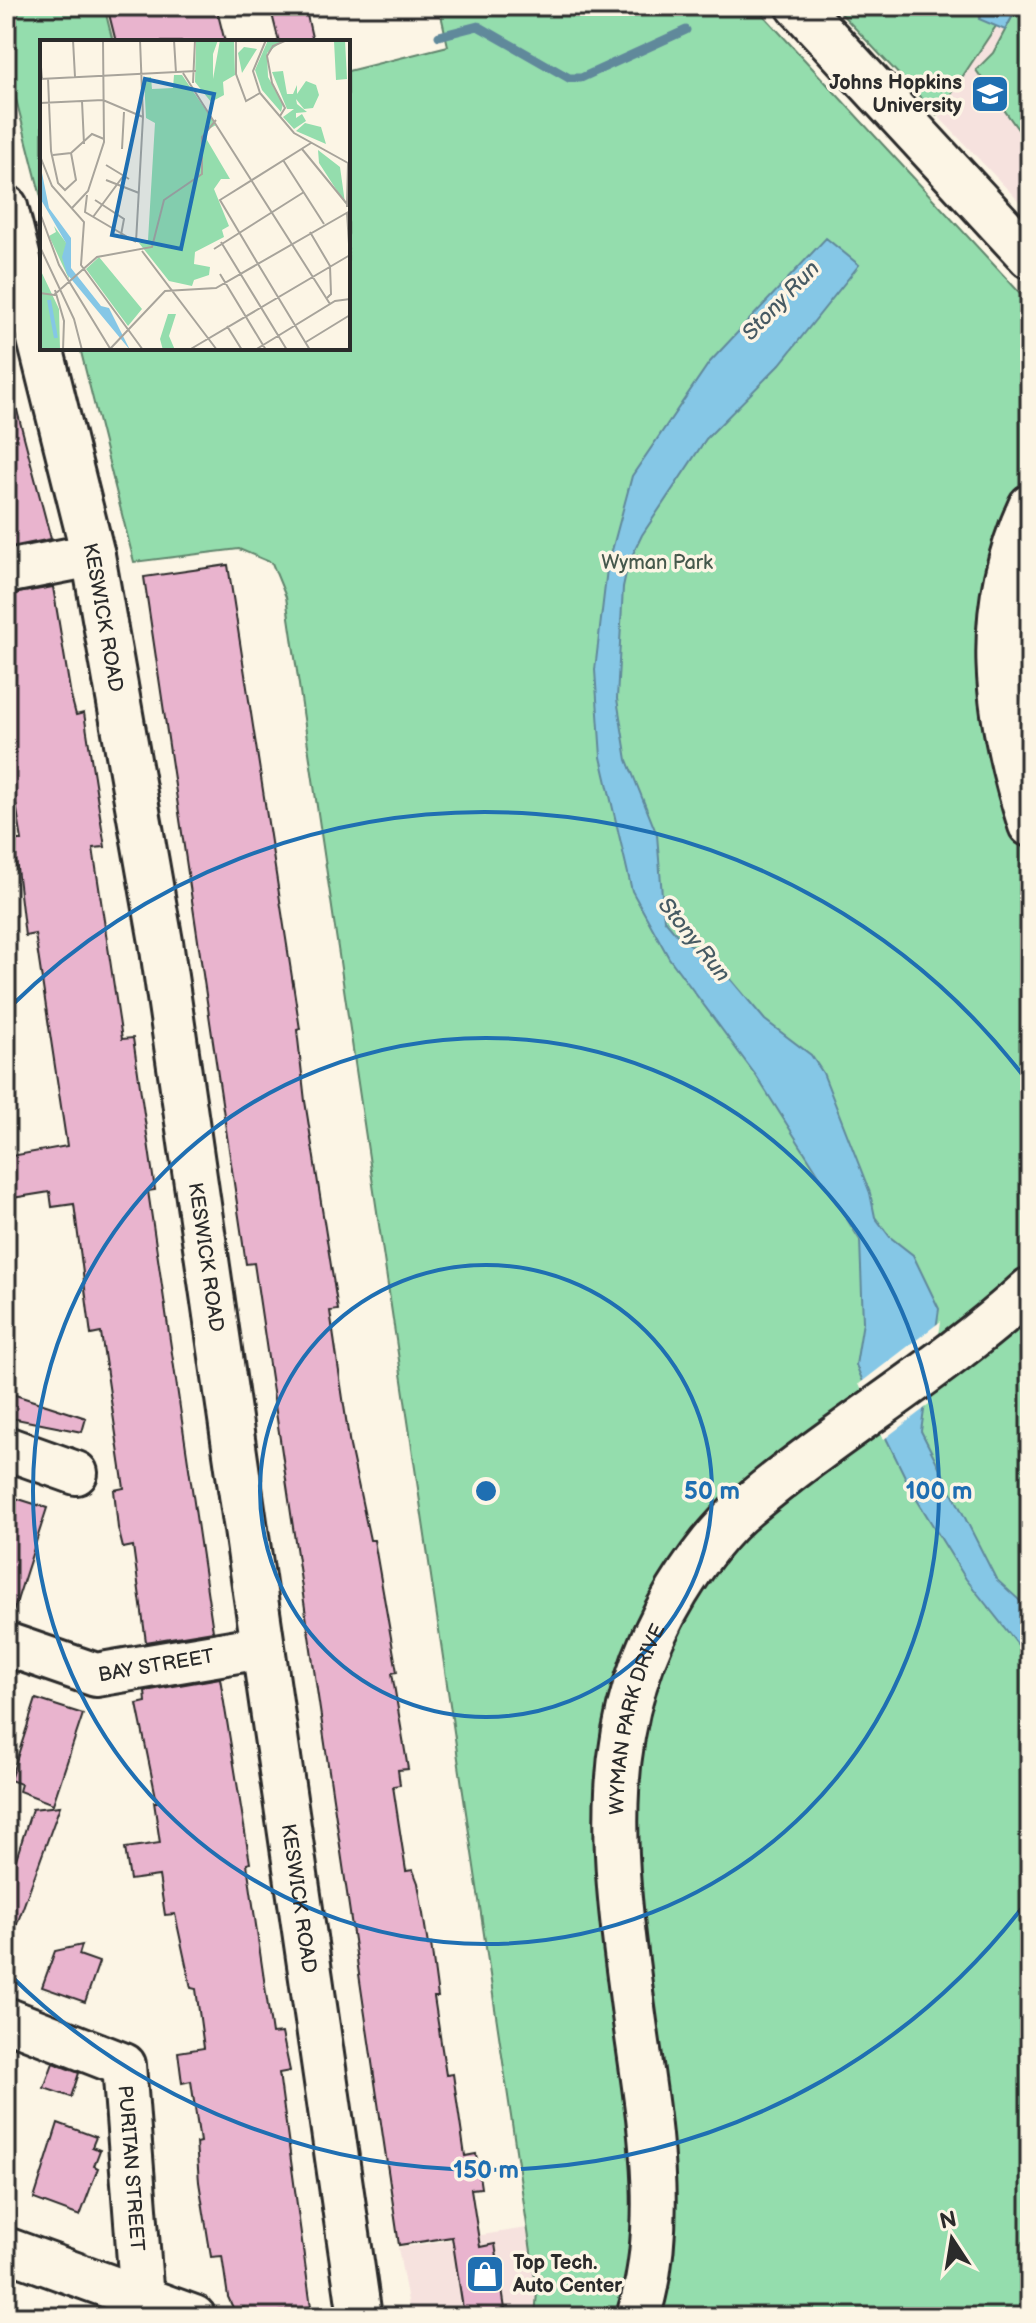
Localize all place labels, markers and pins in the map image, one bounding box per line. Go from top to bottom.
place label: Johns Hopkins University [829,71,963,118]
school or university icon: Johns Hopkins University [969,73,1011,115]
centre of rings [472,1477,500,1505]
place label: Top Tech. Auto Center [512,2251,623,2298]
shop icon: Top Tech. Auto Center [464,2253,506,2295]

